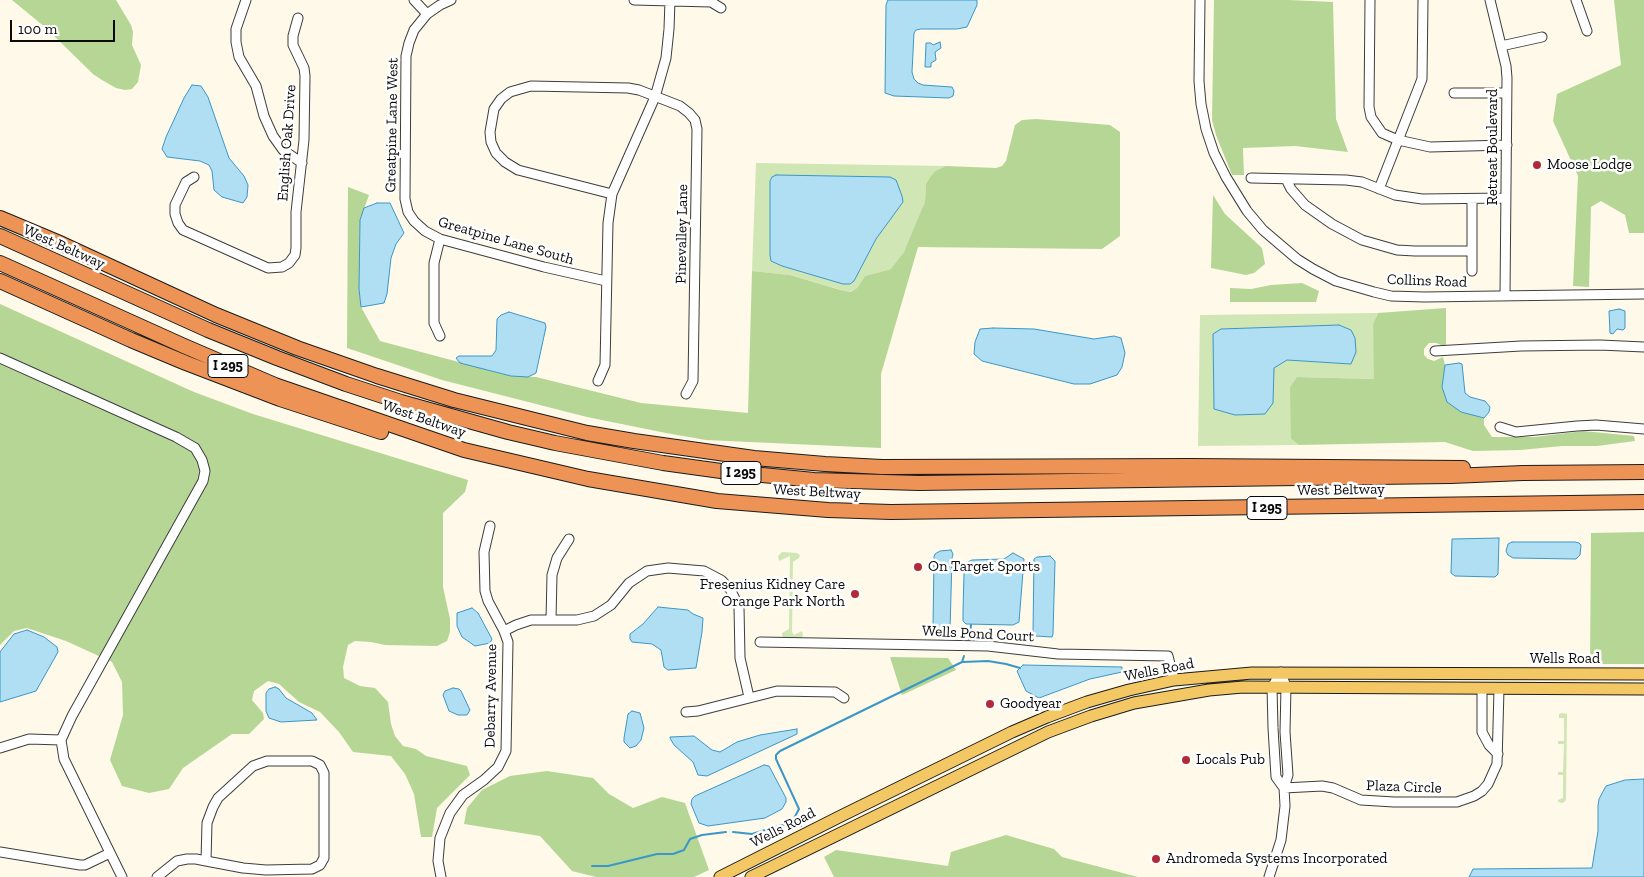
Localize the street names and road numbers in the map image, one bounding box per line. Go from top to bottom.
street label: Greatpine Lane West [382,57,402,193]
street label: English Oak Drive [274,84,300,202]
street label: Retreat Boulevard [1484,89,1502,205]
street label: Pinevalley Lane [672,184,692,284]
street label: Greatpine Lane South [436,213,576,269]
street label: West Beltway [20,221,108,273]
street label: Collins Road [1387,271,1467,291]
road number: I 295 [208,354,248,378]
street label: West Beltway [380,396,468,442]
road number: I 295 [721,462,761,484]
street label: West Beltway [1297,480,1385,500]
street label: West Beltway [773,481,861,503]
road number: I 295 [1247,496,1287,520]
street label: Wells Pond Court [922,622,1034,646]
street label: Debarry Avenue [481,644,501,748]
street label: Wells Road [1530,650,1600,668]
street label: Wells Road [1123,654,1195,686]
street label: Plaza Circle [1366,777,1442,797]
street label: Wells Road [747,804,819,852]

